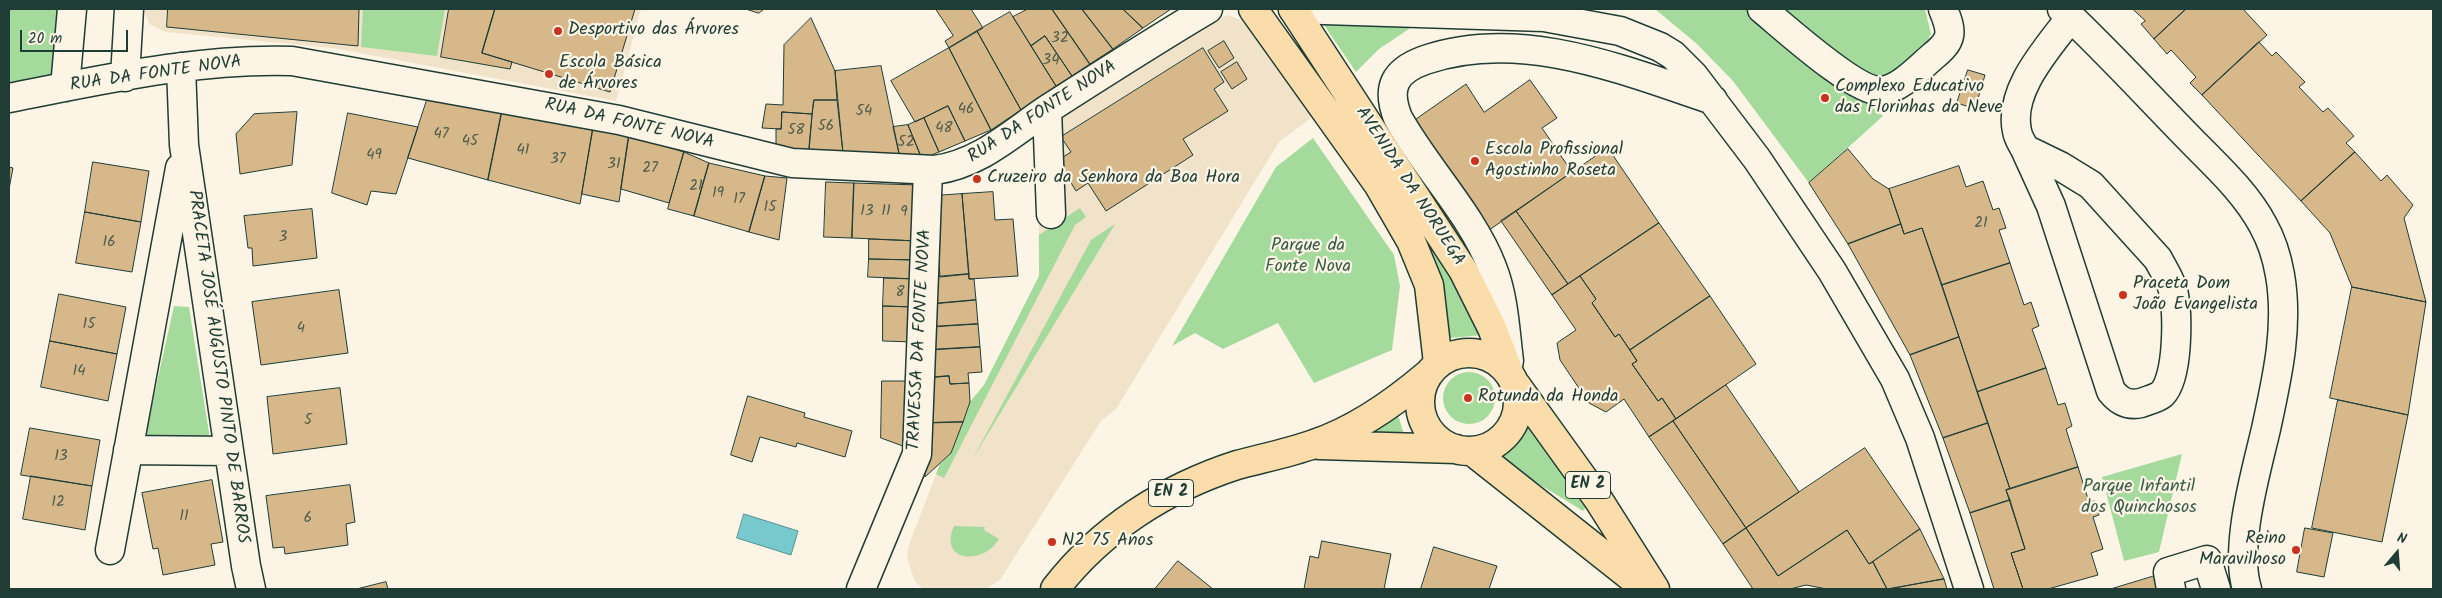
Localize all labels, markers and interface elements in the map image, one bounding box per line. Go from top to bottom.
scale bar [22,20,130,52]
place label: Desportivo das Árvores [568,20,739,42]
marker: Desportivo das Árvores [552,25,564,37]
text: 20 m [28,27,62,51]
house number: 32 [1051,30,1069,48]
street label: RUA DA FONTE NOVA [69,52,243,98]
house number: 34 [1043,52,1059,70]
place label: Escola Básica de Árvores [559,53,662,96]
street label: RUA DA FONTE NOVA [965,57,1121,169]
marker: Escola Básica de Árvores [543,68,555,80]
place label: Complexo Educativo das Florinhas da Neve [1835,77,2003,120]
marker: Complexo Educativo das Florinhas da Neve [1819,92,1831,104]
street label: RUA DA FONTE NOVA [542,95,716,155]
house number: 46 [958,101,974,119]
house number: 54 [856,103,872,121]
street label: AVENIDA DA NORUEGA [1349,103,1469,271]
house number: 56 [818,118,834,136]
house number: 48 [935,120,953,138]
house number: 58 [787,122,805,140]
house number: 47 [433,126,449,144]
house number: 45 [462,133,478,151]
house number: 52 [898,134,914,152]
place label: Escola Profissional Agostinho Roseta [1485,140,1623,182]
house number: 41 [517,142,529,160]
house number: 49 [366,147,382,165]
house number: 37 [550,151,566,169]
marker: Escola Profissional Agostinho Roseta [1469,155,1481,167]
house number: 31 [607,156,621,174]
house number: 27 [642,160,658,178]
place label: Cruzeiro da Senhora da Boa Hora [987,168,1240,190]
marker: Cruzeiro da Senhora da Boa Hora [971,173,983,185]
house number: 21 [689,178,703,196]
house number: 19 [712,185,724,203]
street label: PRACETA JOSÉ AUGUSTO PINTO DE BARROS [181,189,253,545]
house number: 17 [733,191,745,209]
house number: 15 [764,199,776,217]
house number: 13 [860,203,874,221]
house number: 11 [881,203,891,221]
house number: 9 [900,204,908,222]
house number: 21 [1974,215,1988,233]
house number: 3 [279,229,287,247]
street label: TRAVESSA DA FONTE NOVA [904,229,938,451]
house number: 16 [102,234,116,252]
park label: Parque da Fonte Nova [1265,236,1351,278]
place label: Praceta Dom João Evangelista [2133,274,2258,316]
house number: 8 [895,284,905,302]
marker: Praceta Dom João Evangelista [2117,289,2129,301]
house number: 15 [83,316,95,334]
house number: 4 [297,320,305,338]
house number: 14 [73,363,85,381]
place label: Rotunda da Honda [1478,387,1618,409]
marker: Rotunda da Honda [1462,392,1474,404]
house number: 5 [304,412,312,430]
house number: 13 [54,448,68,466]
road number: EN 2 [1566,472,1610,498]
park label: Parque Infantil dos Quinchosos [2081,477,2197,520]
road number: EN 2 [1148,479,1194,506]
house number: 12 [51,494,65,512]
house number: 11 [179,508,189,526]
house number: 6 [304,510,312,528]
text: N [2394,527,2409,551]
north arrow [2372,528,2422,578]
place label: Reino Maravilhoso [2199,529,2286,572]
place label: N2 75 Anos [1062,531,1153,553]
marker: N2 75 Anos [1046,536,1058,548]
marker: Reino Maravilhoso [2290,544,2302,556]

